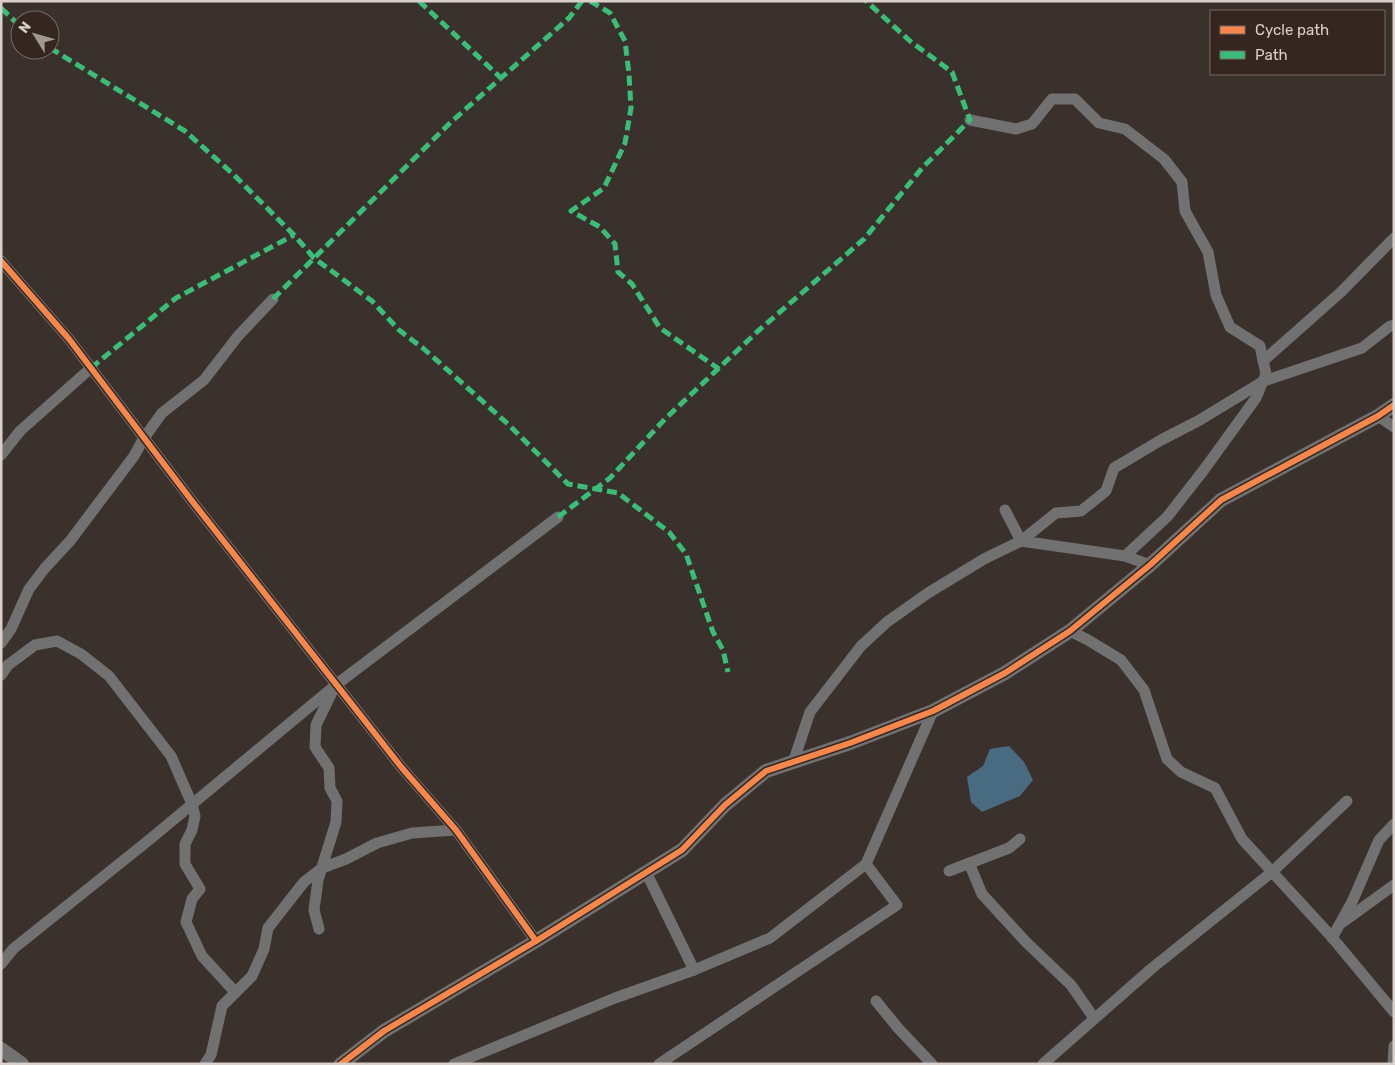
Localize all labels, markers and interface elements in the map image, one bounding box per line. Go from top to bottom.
north arrow [10,10,60,60]
legend [1210,10,1385,75]
text: N [15,18,35,37]
text: Cycle path [1255,21,1329,39]
text: Path [1255,46,1288,64]

